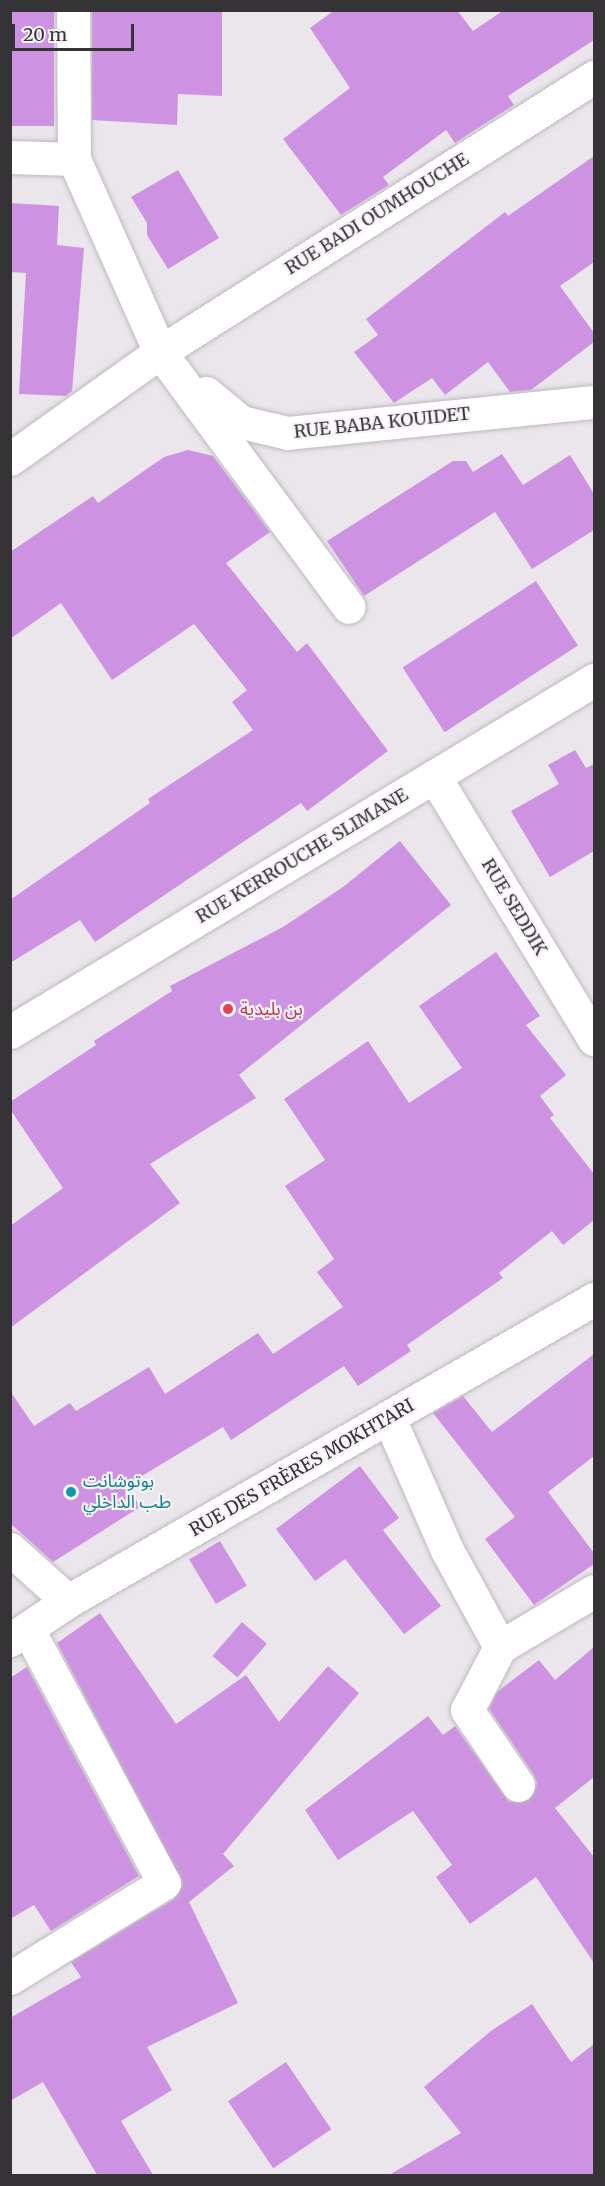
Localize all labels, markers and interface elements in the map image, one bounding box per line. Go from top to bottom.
scale bar [15,12,136,50]
text: 20 m [23,23,67,46]
street label: RUE BADI OUMHOUCHE [281,149,473,279]
street label: RUE BABA KOUIDET [293,403,471,443]
street label: RUE KERROUCHE SLIMANE [192,784,412,928]
street label: RUE SEDDIK [477,855,551,959]
place label: بن بليدية [240,998,303,1020]
marker: بن بليدية [221,1002,235,1016]
street label: RUE DES FRÈRES MOKHTARI [186,1395,418,1541]
place label: بوتوشانت طب الداخلي [83,1471,171,1514]
marker: بوتوشانت طب الداخلي [64,1485,78,1499]

